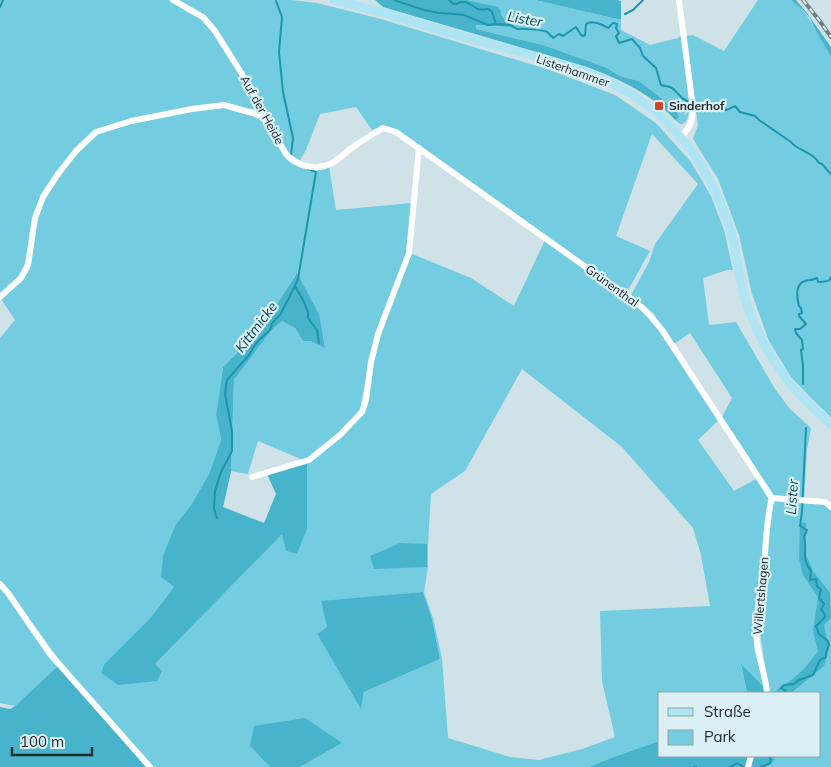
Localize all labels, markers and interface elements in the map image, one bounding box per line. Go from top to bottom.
water label: Lister [506,7,545,31]
street label: Listerhammer [535,51,612,90]
street label: Auf der Heide [237,73,288,147]
place label: Sinderhof [669,98,725,113]
marker: Sinderhof [653,100,665,112]
street label: Grünenthal [583,261,642,310]
water label: Kittmicke [231,298,281,356]
water label: Lister [782,478,802,515]
street label: Willertshagen [750,556,771,636]
legend [658,692,821,757]
text: Straße [704,702,751,721]
scale bar [12,724,92,756]
text: Park [704,727,736,746]
text: 100 m [20,732,64,751]

